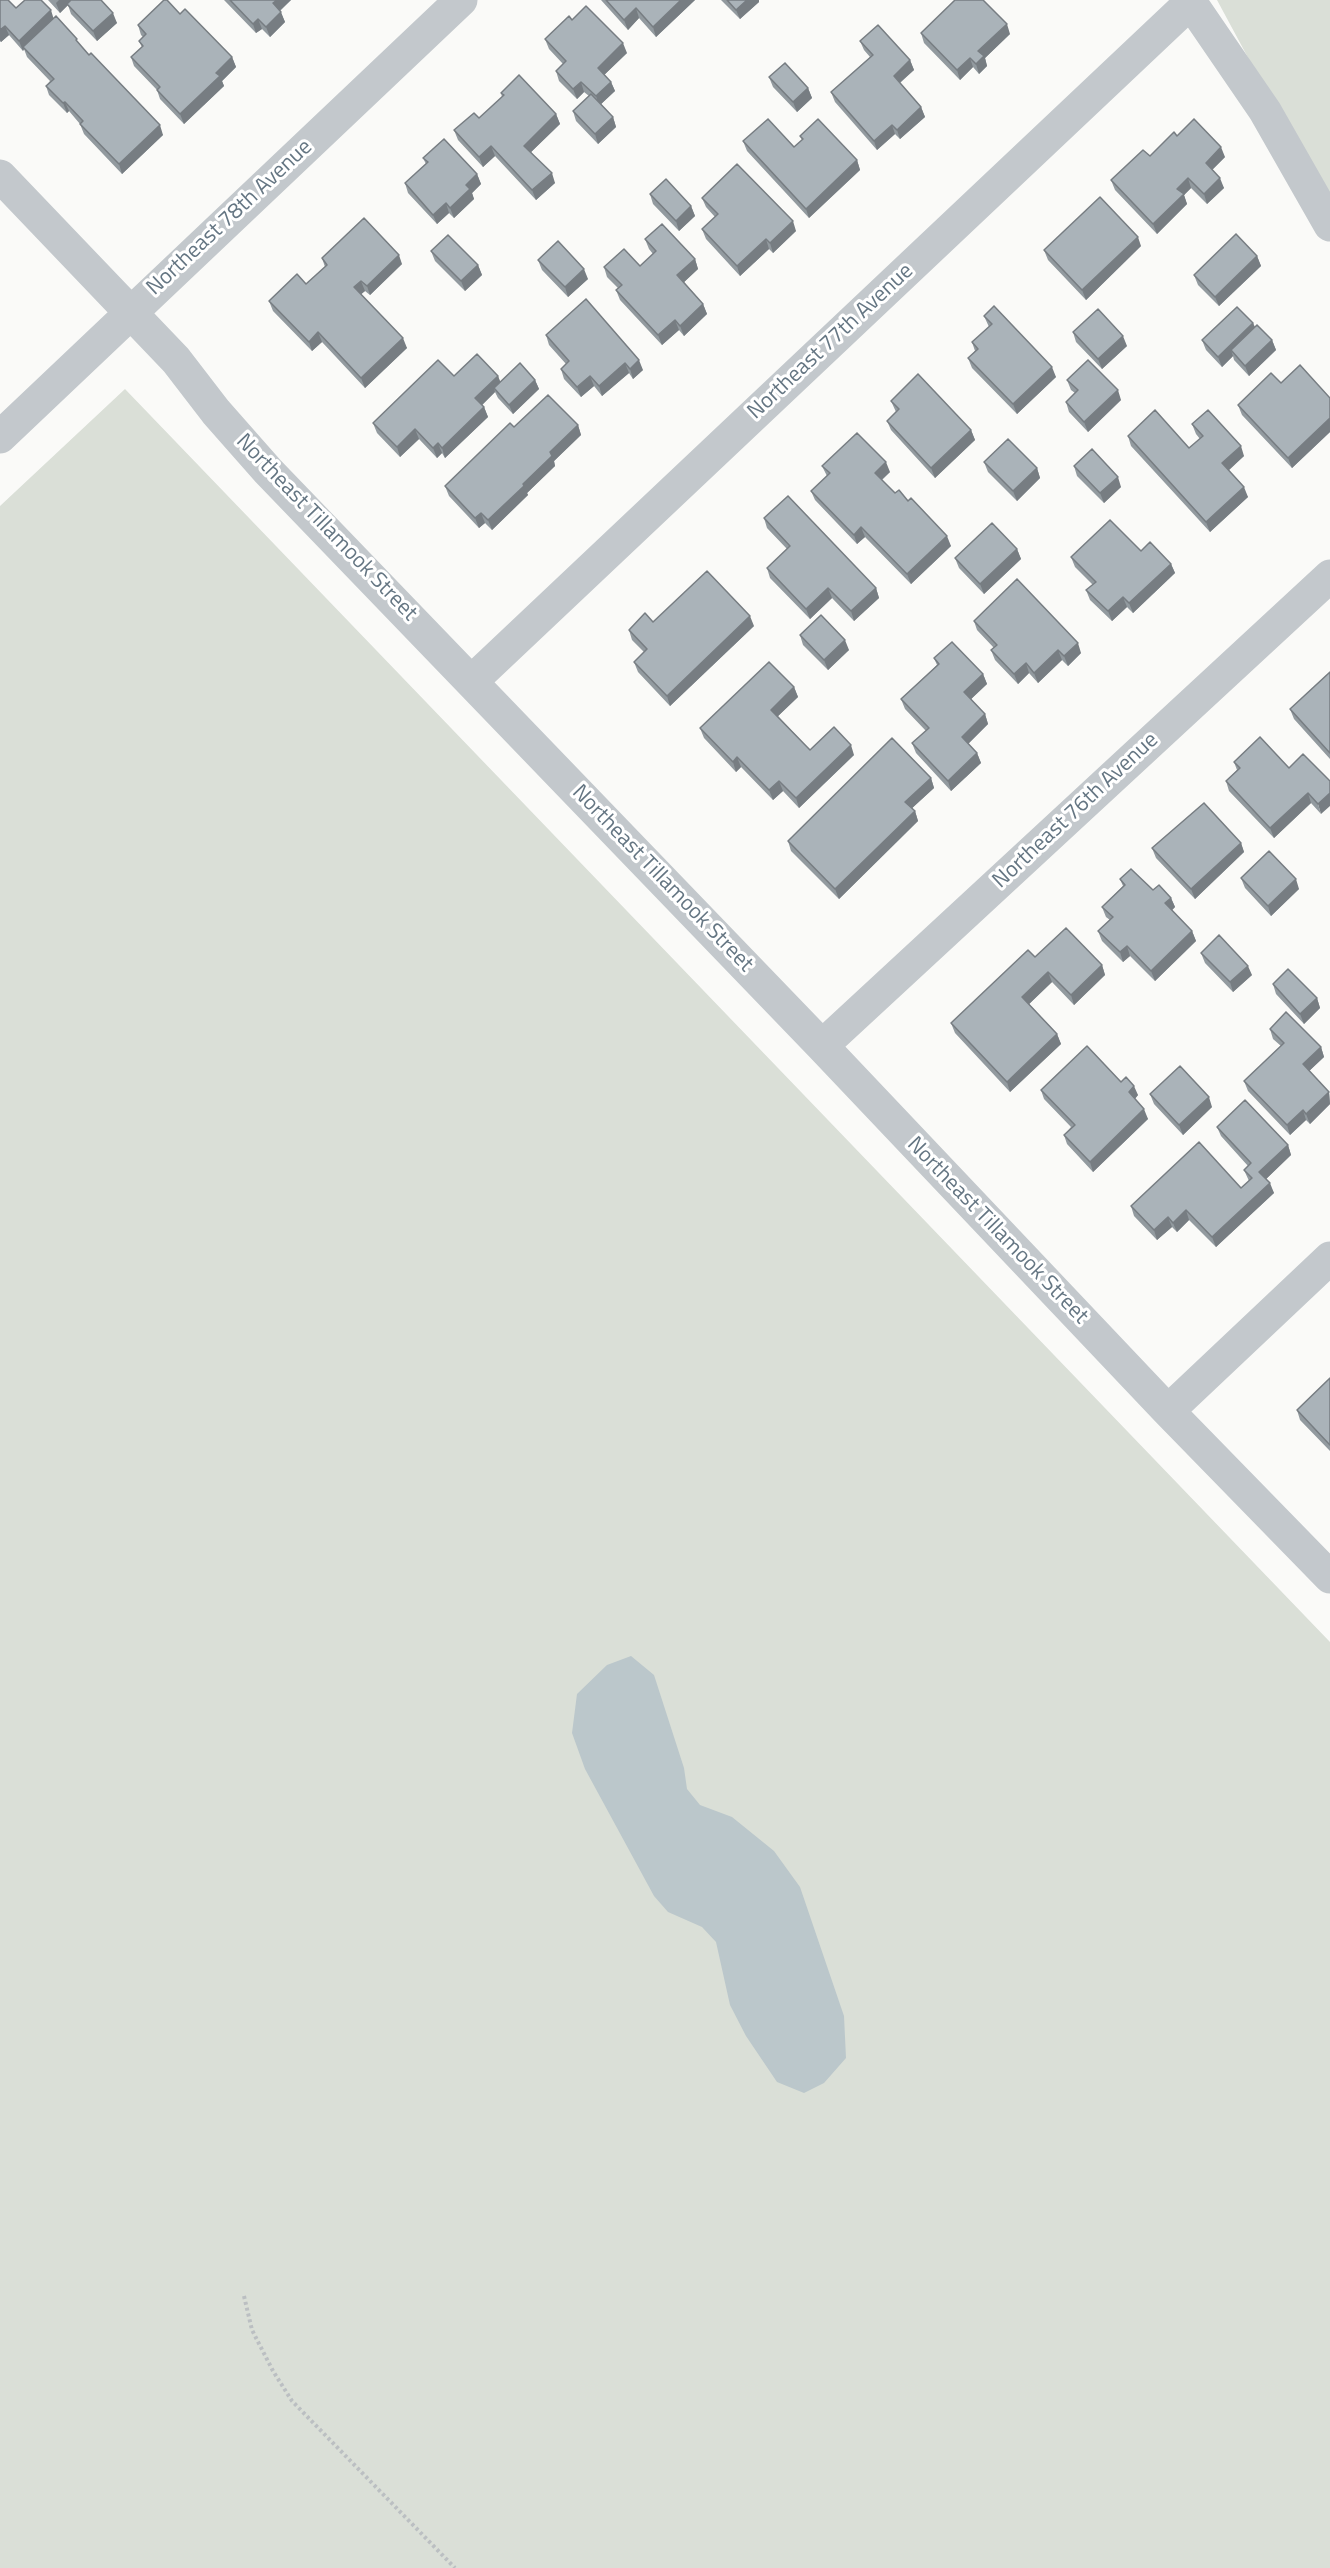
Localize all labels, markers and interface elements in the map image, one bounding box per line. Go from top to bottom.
street label: Northeast 78th Avenue [142,135,318,301]
street label: Northeast 77th Avenue [743,259,919,425]
street label: Northeast Tillamook Street [230,429,422,627]
street label: Northeast 76th Avenue [988,728,1164,894]
street label: Northeast Tillamook Street [566,780,758,978]
street label: Northeast Tillamook Street [901,1132,1093,1330]

